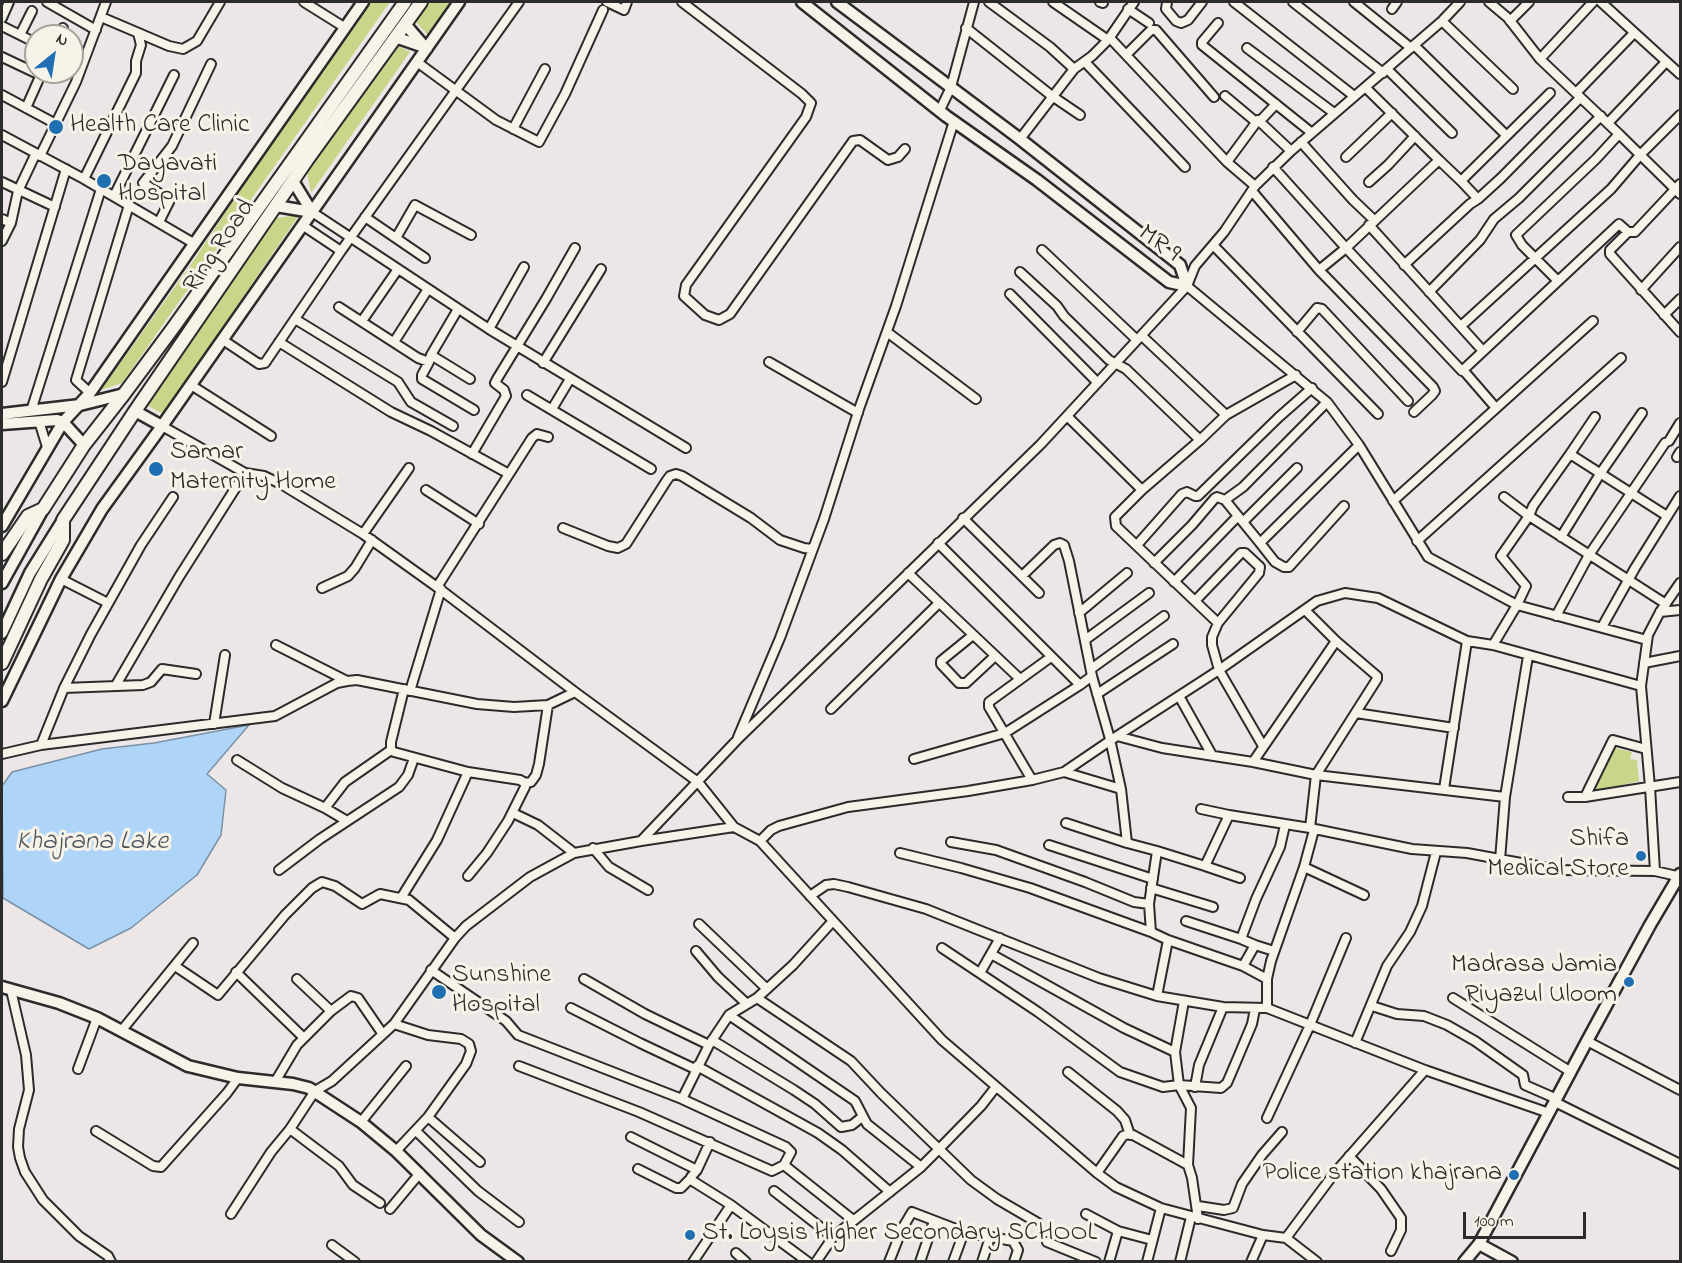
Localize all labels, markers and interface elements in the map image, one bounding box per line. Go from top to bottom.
north arrow [24,24,84,84]
text: N [51,27,73,53]
place label: Health Care Clinic [70,111,250,143]
marker: Health Care Clinic [47,118,65,136]
place label: Dayavati Hospital [118,150,217,212]
marker: Dayavati Hospital [95,172,113,190]
street label: Ring Road [178,194,264,300]
street label: MR 9 [1131,219,1185,271]
place label: Samar Maternity Home [170,438,336,500]
marker: Samar Maternity Home [147,460,165,478]
place label: Shifa Medical Store [1487,825,1629,886]
water label: Khajrana Lake [16,828,168,860]
marker: Shifa Medical Store [1634,849,1648,863]
place label: Madrasa Jamia Riyazul Uloom [1451,951,1617,1012]
place label: Sunshine Hospital [452,961,551,1023]
marker: Madrasa Jamia Riyazul Uloom [1622,975,1636,989]
marker: Sunshine Hospital [430,983,448,1001]
place label: Police station khajrana [1263,1159,1502,1191]
marker: Police station khajrana [1507,1168,1521,1182]
scale bar [1466,1200,1589,1238]
text: 100 m [1474,1209,1514,1235]
place label: St. Loysis Higher Secondary SCHOOL [702,1219,1097,1251]
marker: St. Loysis Higher Secondary SCHOOL [683,1228,697,1242]

